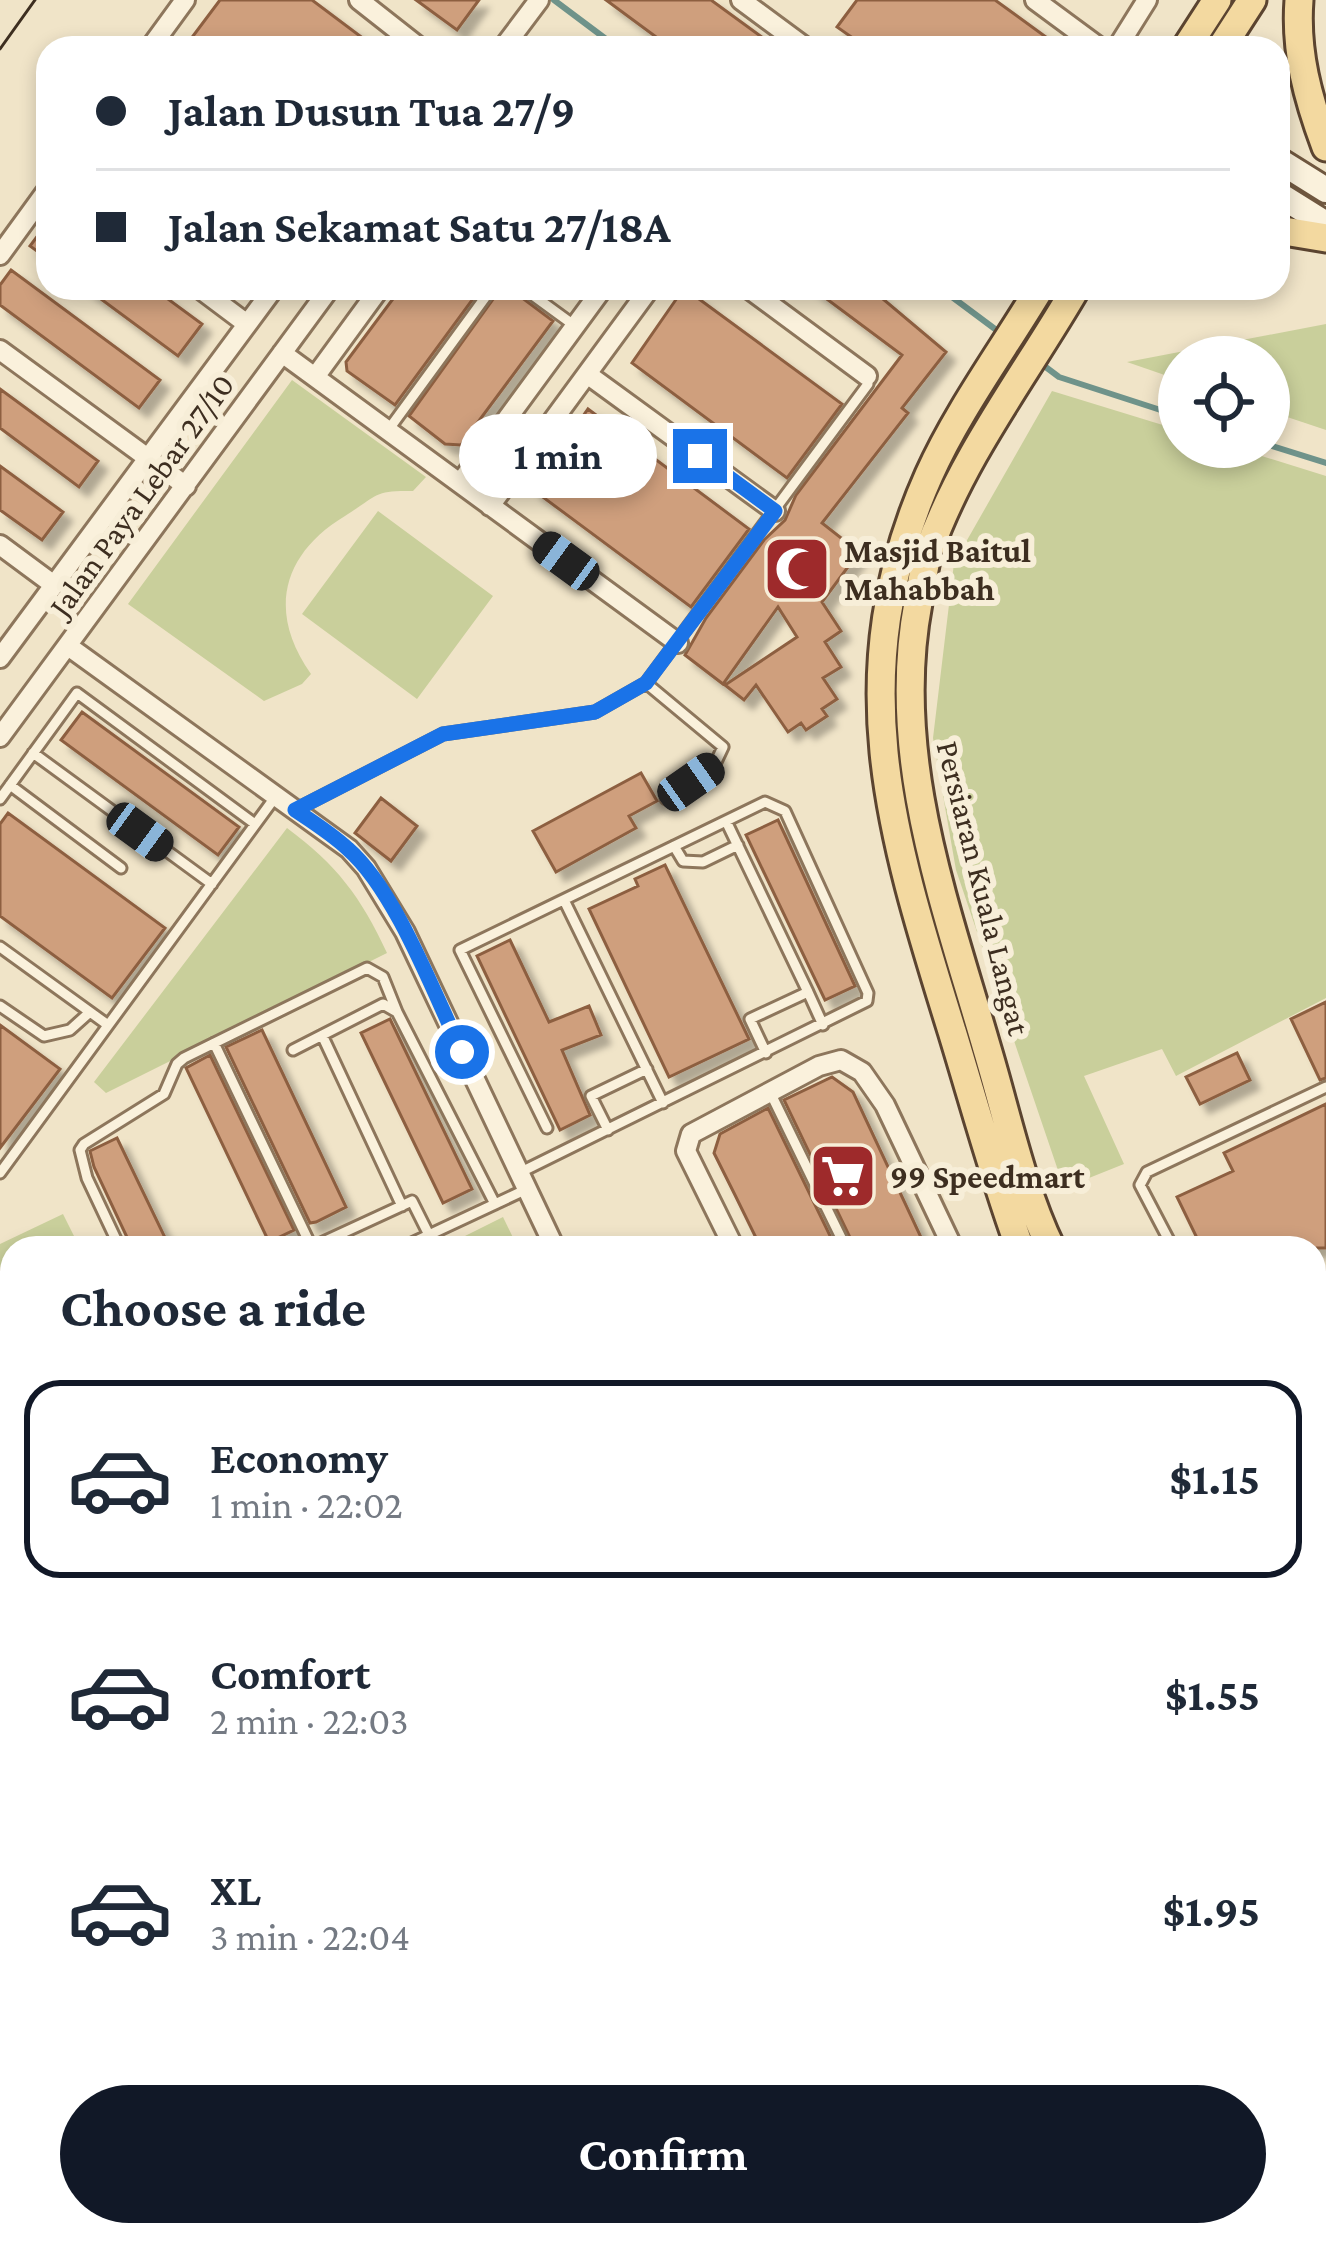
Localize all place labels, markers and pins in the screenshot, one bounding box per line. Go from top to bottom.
place label: Masjid Baitul Mahabbah [844,532,1031,607]
mosque icon: Masjid Baitul Mahabbah [762,534,832,604]
supermarket icon: 99 Speedmart [808,1141,878,1211]
place label: 99 Speedmart [890,1158,1086,1195]

